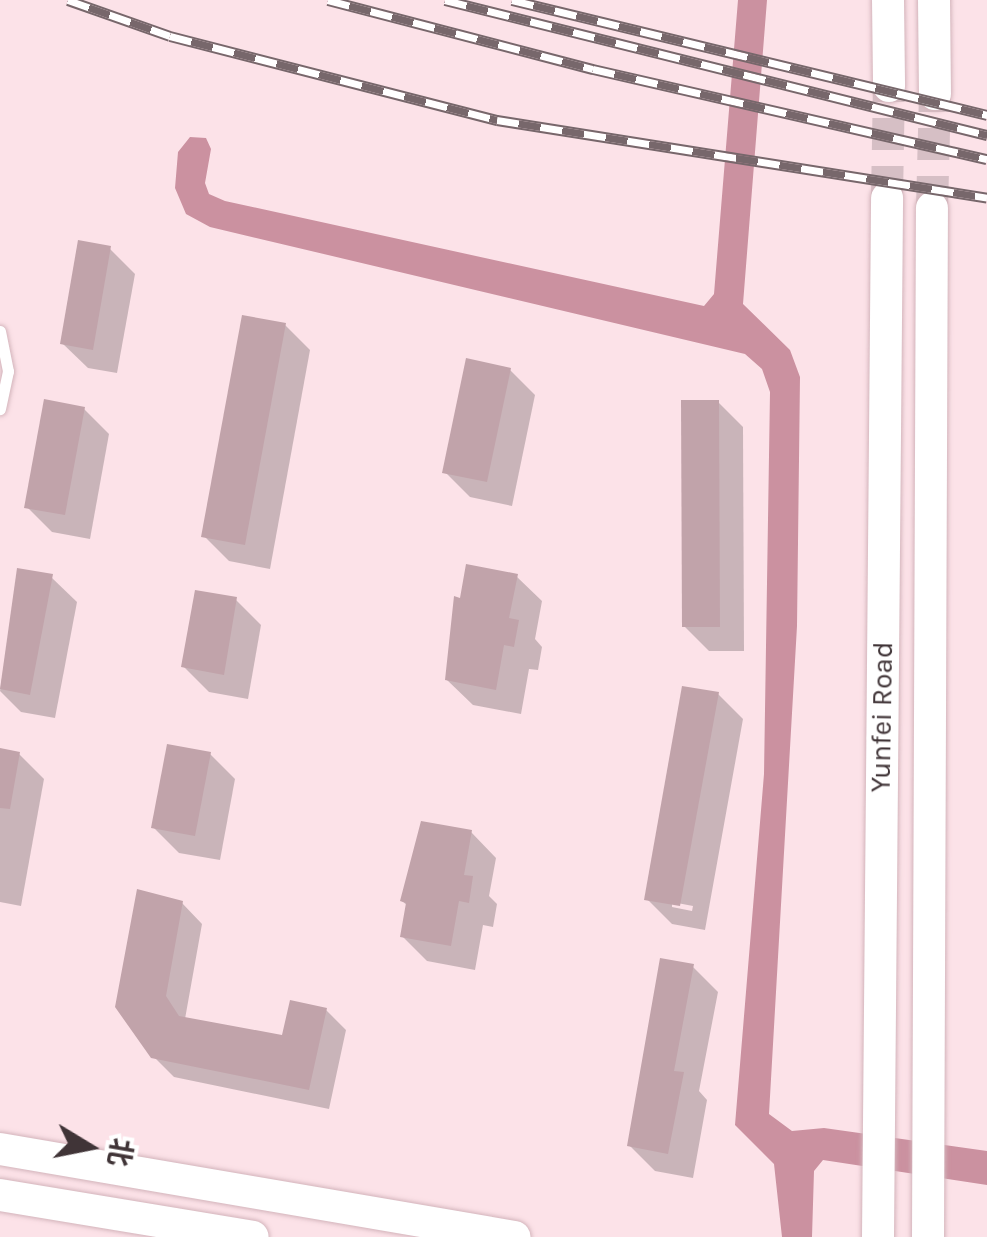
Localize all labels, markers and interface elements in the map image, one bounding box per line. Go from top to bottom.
street label: Yunfei Road [864,641,900,793]
north arrow [40,1097,140,1197]
text: 北 [101,1136,139,1169]

